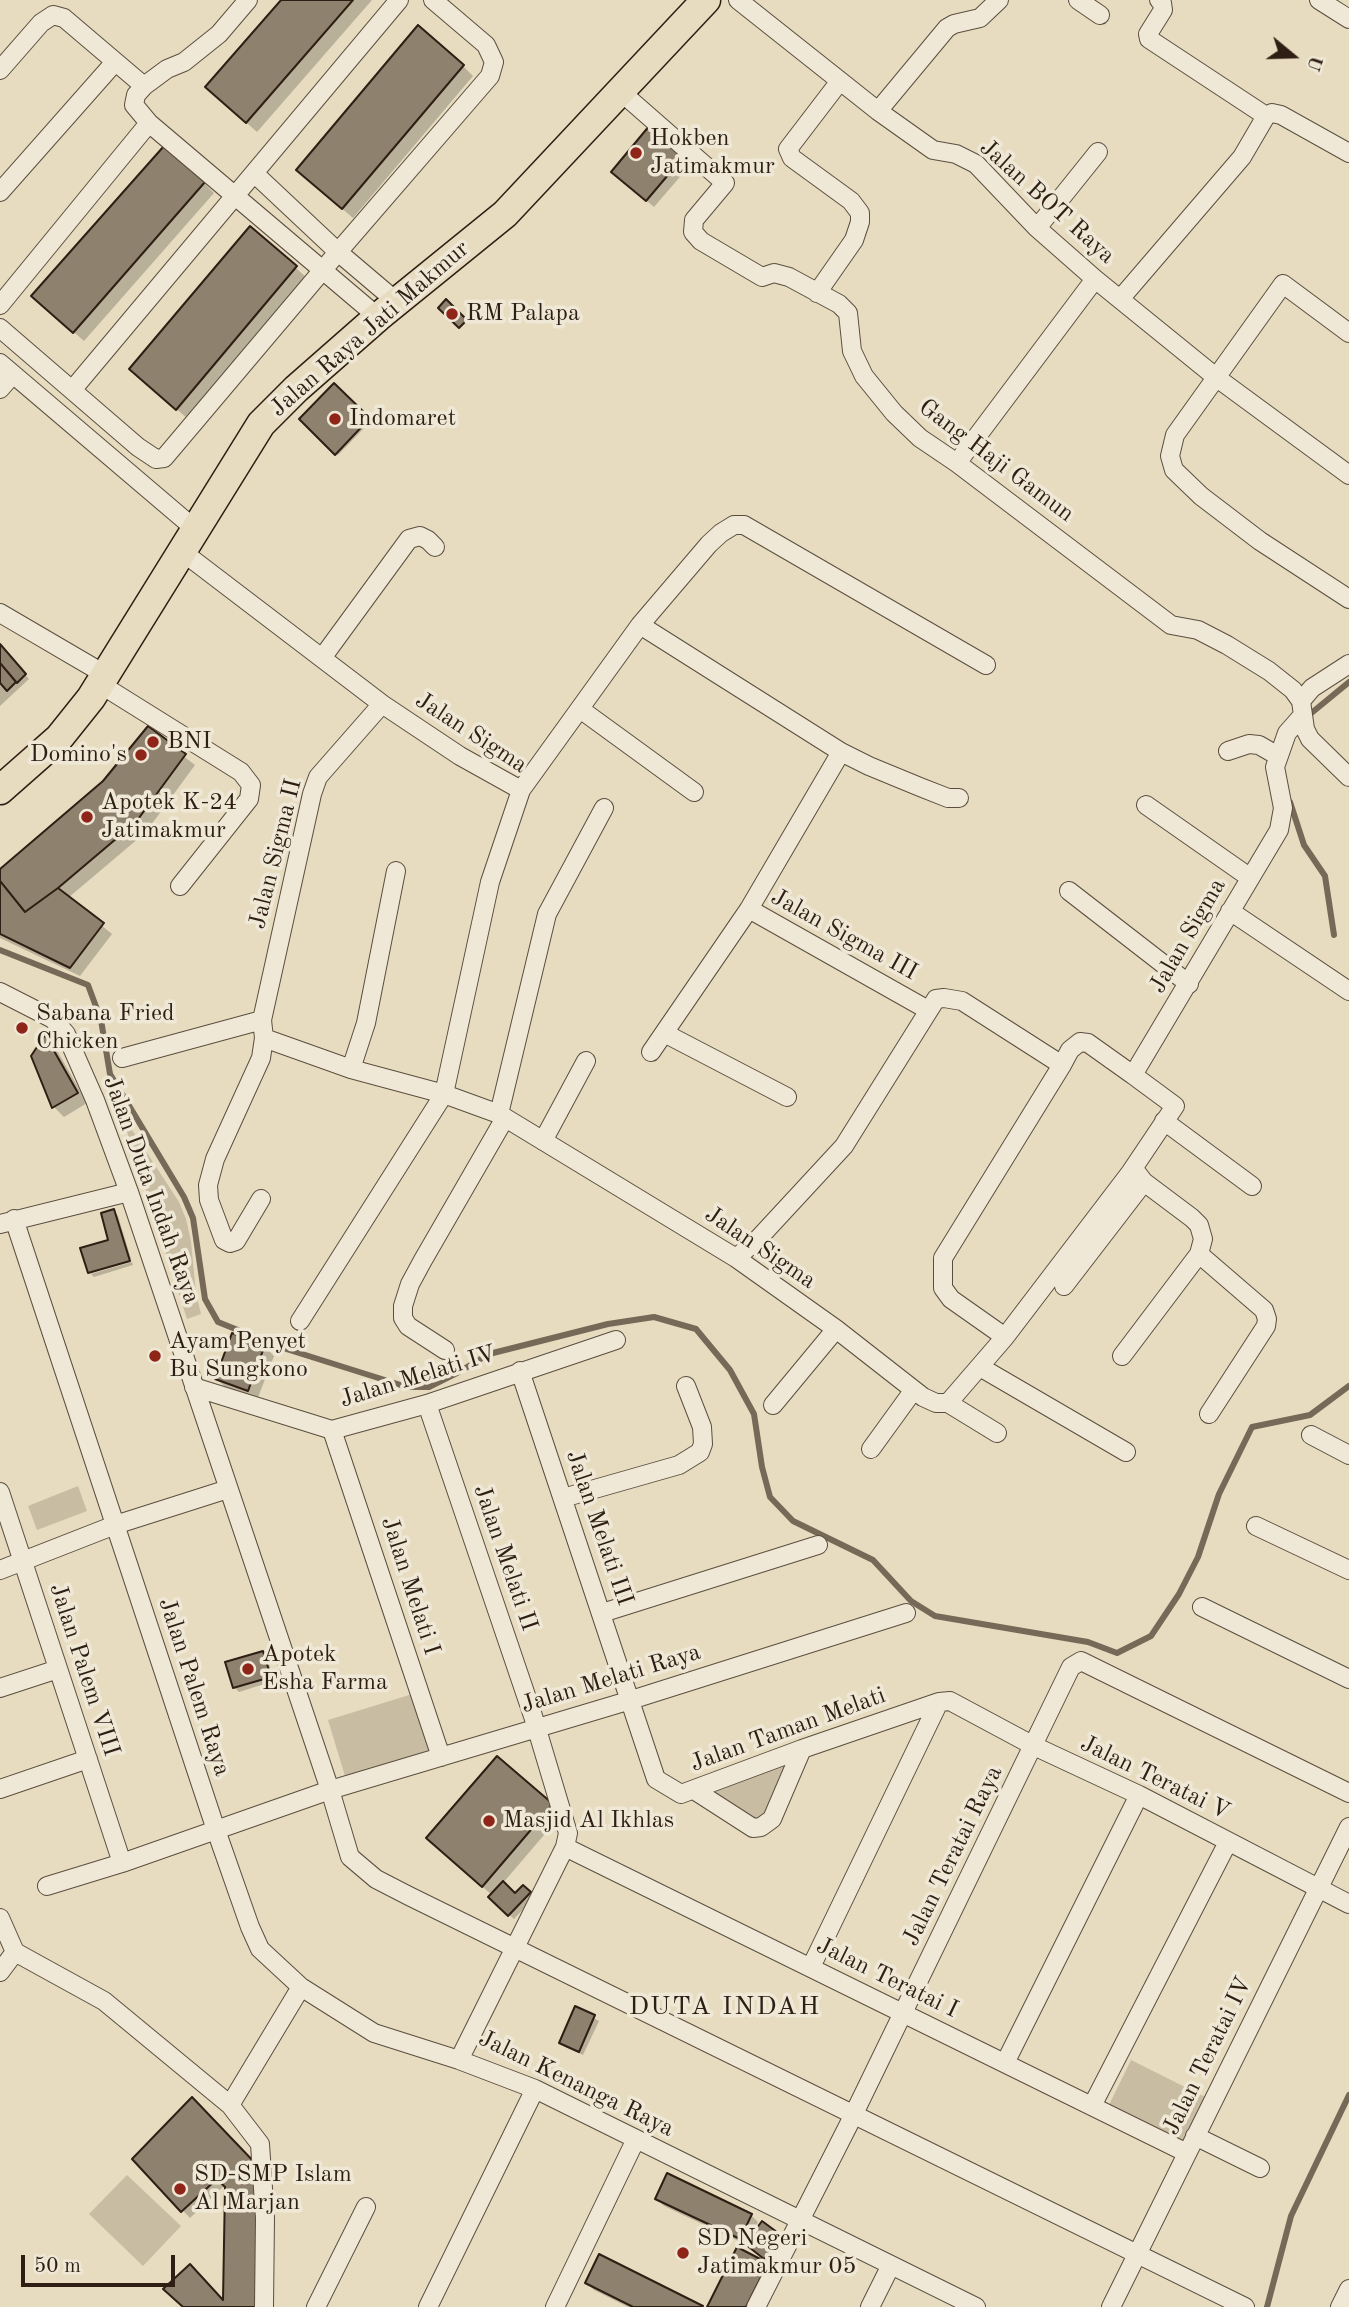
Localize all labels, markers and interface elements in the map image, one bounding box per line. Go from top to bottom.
north arrow [1258,21,1328,91]
text: U [1302,53,1325,73]
place label: Hokben Jatimakmur [650,125,775,181]
street label: Jalan BOT Raya [973,134,1121,270]
marker: Hokben Jatimakmur [628,145,644,161]
street label: Jalan Raya Jati Makmur [264,235,476,423]
place label: RM Palapa [466,300,580,328]
marker: RM Palapa [444,306,460,322]
street label: Gang Haji Gamun [913,393,1079,529]
place label: Indomaret [349,405,456,433]
marker: Indomaret [327,411,343,427]
street label: Jalan Sigma [409,686,533,780]
place label: BNI [167,728,211,756]
marker: BNI [145,734,161,750]
place label: Domino's [30,741,127,769]
marker: Domino's [133,747,149,763]
street label: Jalan Sigma II [243,776,309,932]
place label: Apotek K-24 Jatimakmur [101,789,237,845]
marker: Apotek K-24 Jatimakmur [79,809,95,825]
street label: Jalan Sigma [1144,873,1232,999]
street label: Jalan Sigma III [766,883,922,987]
place label: Sabana Fried Chicken [36,1000,175,1056]
marker: Sabana Fried Chicken [14,1020,30,1036]
street label: Jalan Duta Indah Raya [96,1072,206,1308]
street label: Jalan Sigma [699,1200,821,1296]
place label: Ayam Penyet Bu Sungkono [169,1328,308,1384]
street label: Jalan Melati IV [336,1340,500,1414]
marker: Ayam Penyet Bu Sungkono [147,1348,163,1364]
street label: Jalan Melati III [559,1447,639,1609]
street label: Jalan Melati II [467,1481,543,1635]
street label: Jalan Melati I [374,1513,446,1659]
street label: Jalan Palem VIII [42,1580,126,1760]
street label: Jalan Palem Raya [152,1594,236,1780]
street label: Jalan Melati Raya [518,1638,704,1720]
place label: Apotek Esha Farma [262,1641,388,1697]
marker: Apotek Esha Farma [240,1661,256,1677]
street label: Jalan Taman Melati [687,1681,889,1779]
street label: Jalan Teratai V [1075,1729,1235,1827]
street label: Jalan Teratai Raya [897,1761,1009,1951]
place label: Masjid Al Ikhlas [503,1807,674,1835]
marker: Masjid Al Ikhlas [481,1813,497,1829]
street label: Jalan Teratai I [811,1931,963,2025]
street label: Jalan Teratai IV [1157,1972,1259,2140]
district label: DUTA INDAH [630,1991,820,2023]
street label: Jalan Kenanga Raya [474,2024,678,2144]
place label: SD-SMP Islam Al Marjan [194,2161,352,2217]
marker: SD-SMP Islam Al Marjan [172,2181,188,2197]
place label: SD Negeri Jatimakmur 05 [697,2225,856,2281]
scale bar [24,2240,178,2284]
marker: SD Negeri Jatimakmur 05 [675,2245,691,2261]
text: 50 m [34,2256,81,2277]

